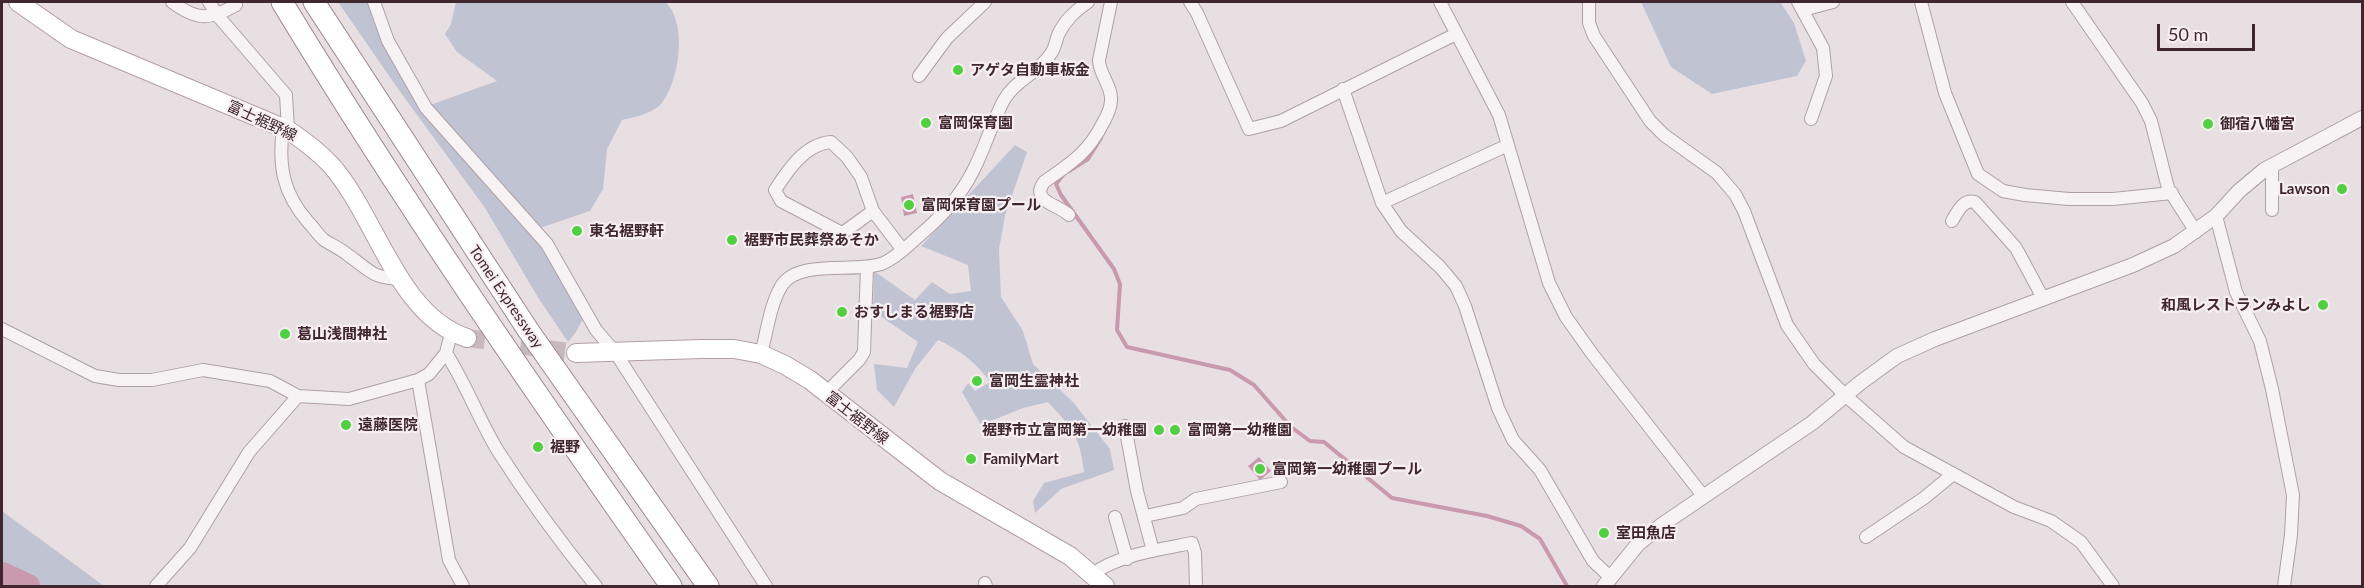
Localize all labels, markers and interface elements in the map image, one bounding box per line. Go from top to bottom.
scale bar [2160,12,2258,50]
text: 50 m [2168,23,2208,45]
place label: アゲタ自動車板金 [970,61,1090,79]
marker: アゲタ自動車板金 [951,63,965,77]
street label: 富士裾野線 [224,97,300,145]
place label: 富岡保育園 [938,114,1013,132]
place label: 御宿八幡宮 [2220,115,2295,133]
marker: 富岡保育園 [919,116,933,130]
marker: 御宿八幡宮 [2201,117,2215,131]
place label: Lawson [2279,180,2330,198]
marker: Lawson [2335,182,2349,196]
place label: 富岡保育園プール [921,196,1041,214]
marker: 富岡保育園プール [902,198,916,212]
place label: 東名裾野軒 [589,222,664,240]
marker: 東名裾野軒 [570,224,584,238]
place label: 裾野市民葬祭あそか [744,231,879,249]
marker: 裾野市民葬祭あそか [725,233,739,247]
street label: Tomei Expressway [465,242,547,352]
place label: 和風レストランみよし [2161,296,2311,314]
marker: 和風レストランみよし [2316,298,2330,312]
place label: おすしまる裾野店 [854,303,974,321]
marker: おすしまる裾野店 [835,305,849,319]
place label: 葛山浅間神社 [297,325,387,343]
marker: 葛山浅間神社 [278,327,292,341]
place label: 富岡生霊神社 [989,372,1079,390]
marker: 富岡生霊神社 [970,374,984,388]
street label: 富士裾野線 [822,388,892,448]
place label: 遠藤医院 [358,416,418,434]
marker: 遠藤医院 [339,418,353,432]
place label: 裾野市立富岡第一幼稚園 [982,421,1147,439]
place label: 富岡第一幼稚園 [1187,421,1292,439]
marker: 裾野市立富岡第一幼稚園 [1152,423,1166,437]
marker: 富岡第一幼稚園 [1168,423,1182,437]
place label: 裾野 [550,438,580,456]
marker: 裾野 [531,440,545,454]
place label: FamilyMart [983,450,1059,468]
marker: FamilyMart [964,452,978,466]
place label: 富岡第一幼稚園プール [1272,460,1422,478]
marker: 富岡第一幼稚園プール [1253,462,1267,476]
place label: 室田魚店 [1616,524,1676,542]
marker: 室田魚店 [1597,526,1611,540]

